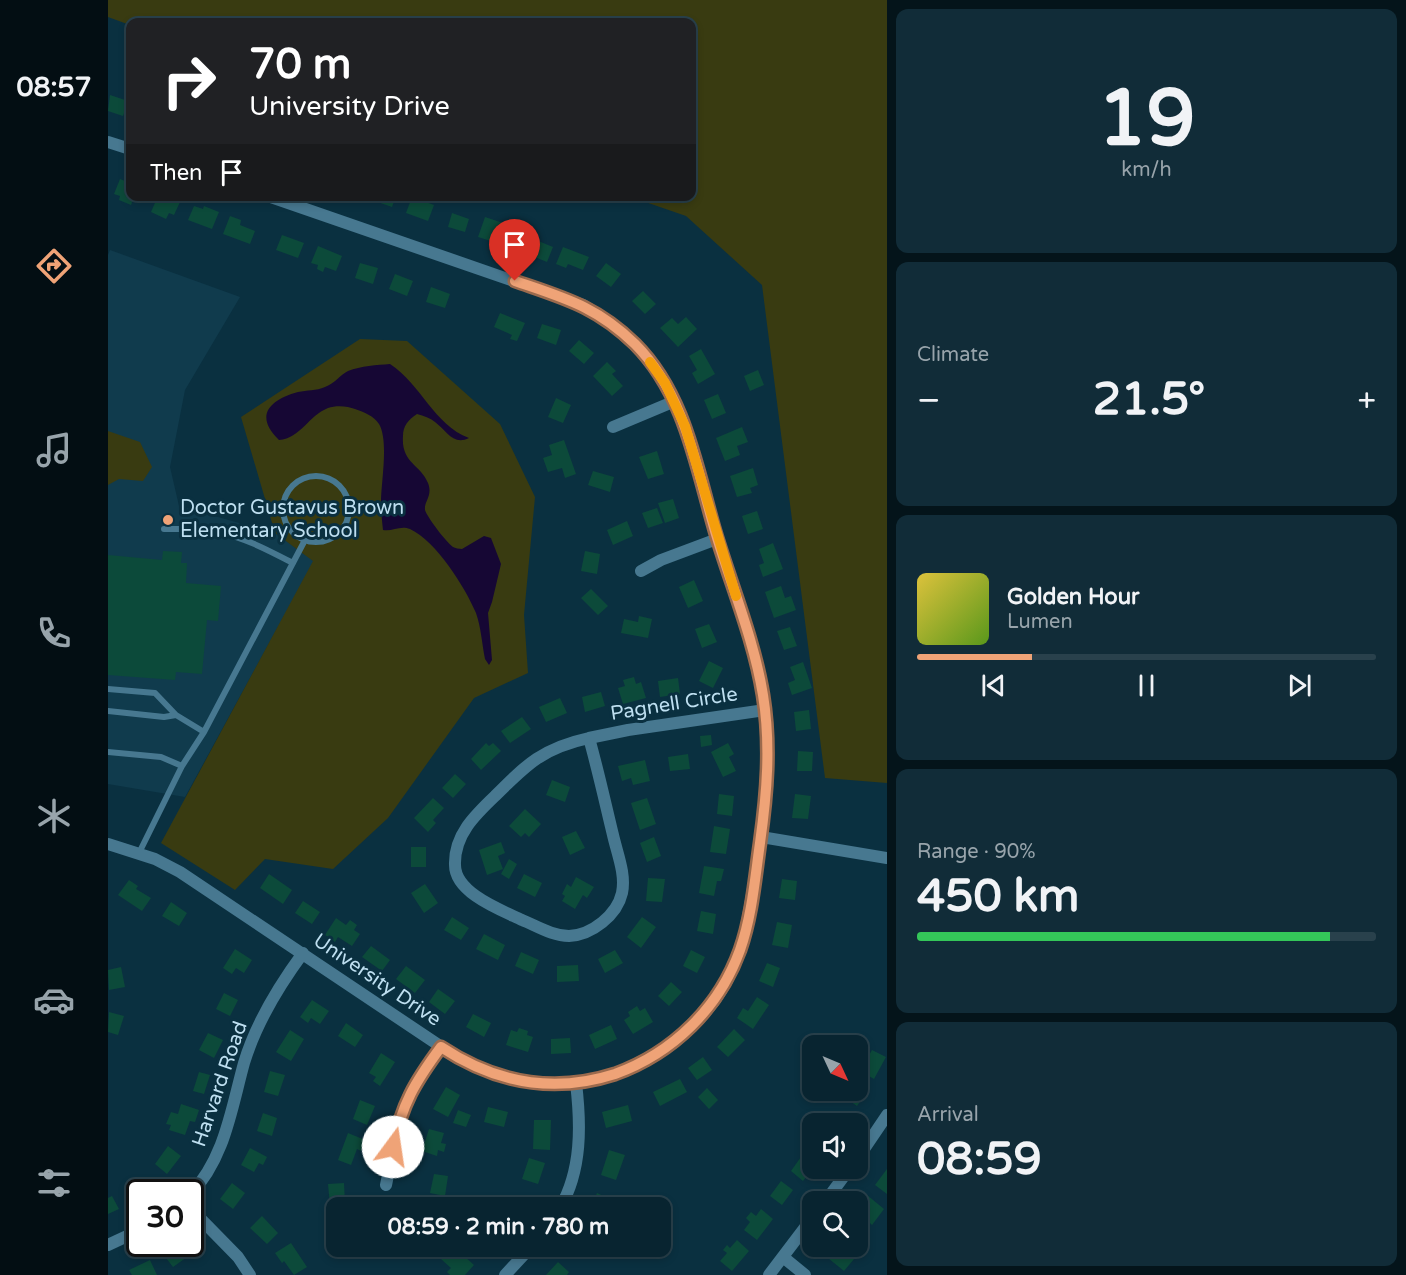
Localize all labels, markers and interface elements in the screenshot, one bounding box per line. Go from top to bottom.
text: 70 m [249,39,351,90]
icon: right [150,42,228,120]
text: 08:57 [17,71,91,104]
text: 19 [1098,72,1195,166]
text: University Drive [249,90,450,123]
icon: arrive [215,156,248,189]
text: km/h [1121,158,1172,182]
text: Then [150,160,203,186]
pin [489,219,540,281]
icon: arrive [498,228,531,261]
icon: directions [33,245,75,287]
text: Climate [917,343,989,367]
text: 21.5° [1093,373,1205,427]
text: − [917,381,941,420]
text: + [1357,381,1376,420]
icon: music [33,429,75,471]
place label: Doctor Gustavus Brown Elementary School [180,496,404,543]
marker: Doctor Gustavus Brown Elementary School [161,513,175,527]
text: Golden Hour [1007,584,1139,610]
text: Lumen [1007,610,1073,634]
icon: phone [33,612,75,654]
icon: previous [977,669,1010,702]
icon: pause [1130,669,1163,702]
icon: next [1283,669,1316,702]
street label: Pagnell Circle [609,682,739,726]
icon: climate [33,795,75,837]
text: Range · 90% [917,840,1036,864]
text: 450 km [917,870,1079,924]
street label: University Drive [309,928,445,1032]
icon: car [33,979,75,1021]
street label: Harvard Road [187,1018,253,1150]
north arrow [802,1035,868,1101]
map controls [802,1035,868,1257]
text: Arrival [917,1103,979,1127]
button: sound [802,1113,868,1179]
position arrow [361,1115,425,1179]
text: 08:59 [917,1133,1042,1187]
icon: filters [33,1162,75,1204]
speed limit sign: 30 [126,1179,204,1257]
button: search [802,1191,868,1257]
text: 08:59 · 2 min · 780 m [388,1214,609,1240]

